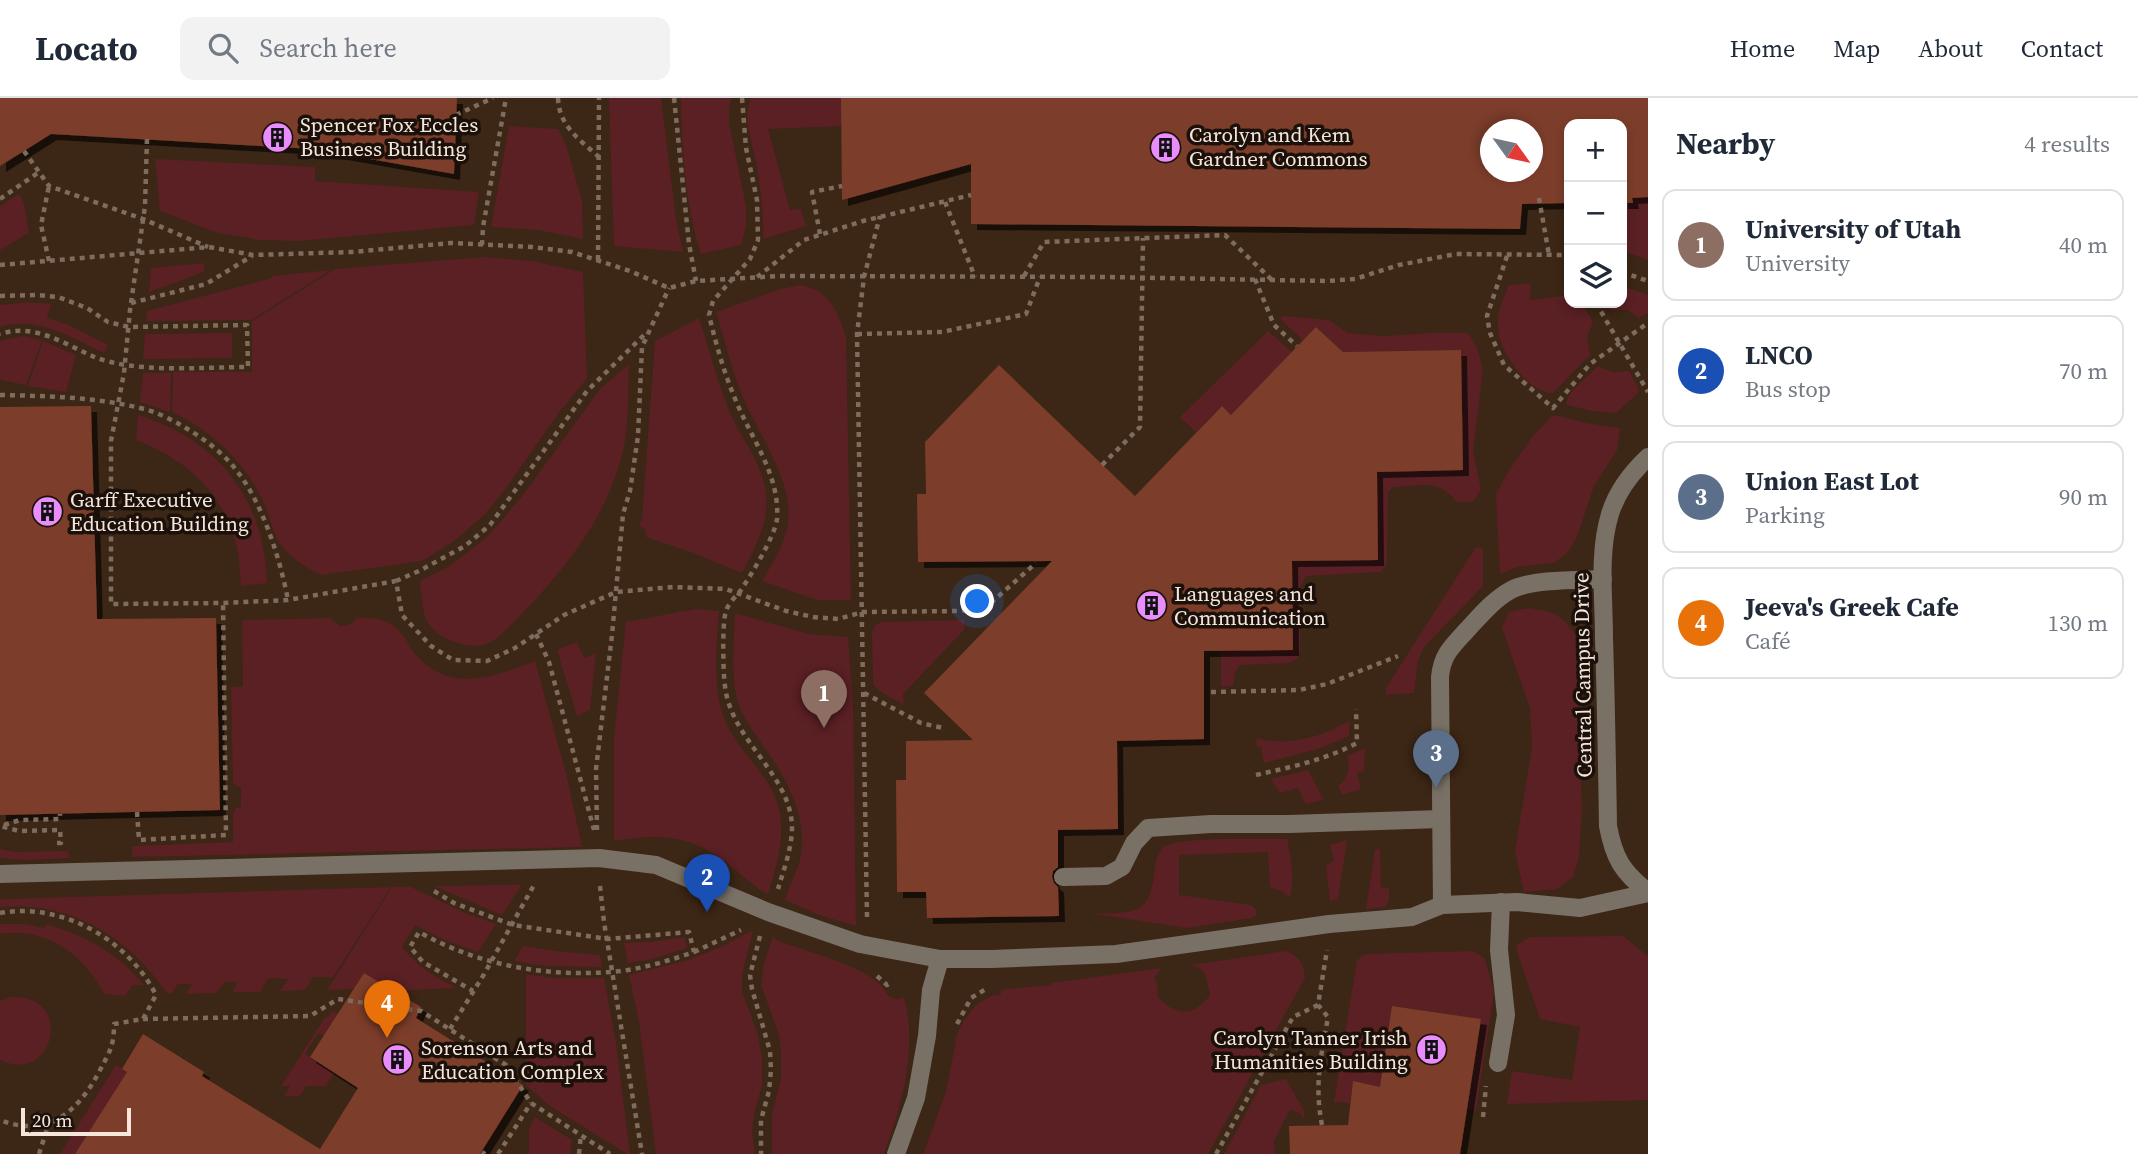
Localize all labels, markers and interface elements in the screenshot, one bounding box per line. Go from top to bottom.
search box [180,17,670,80]
text: Locato [35,26,138,71]
icon: search [204,29,242,67]
text: Search here [260,30,397,66]
text: Home [1730,32,1795,65]
text: Map [1833,32,1880,65]
text: About [1918,32,1983,65]
text: Contact [2021,32,2103,65]
place label: Spencer Fox Eccles Business Building [300,110,478,163]
north arrow [1480,119,1543,182]
map controls [1564,119,1627,308]
button: + [1564,119,1627,182]
building icon: Spencer Fox Eccles Business Building [260,120,294,154]
place label: Carolyn and Kem Gardner Commons [1189,120,1368,173]
text: Nearby [1676,123,1775,164]
text: 4 results [2024,128,2110,160]
building icon: Carolyn and Kem Gardner Commons [1149,130,1183,164]
button: − [1564,182,1627,245]
text: University of Utah [1745,211,1961,247]
text: 1 [1695,229,1707,261]
text: 40 m [2059,229,2108,261]
button: layers [1564,245,1627,308]
text: University [1745,247,1850,279]
text: LNCO [1745,337,1813,373]
text: 2 [1695,355,1707,387]
text: 70 m [2059,355,2108,387]
text: Bus stop [1745,373,1831,405]
text: Union East Lot [1745,463,1919,499]
text: 3 [1695,481,1707,513]
text: 90 m [2059,481,2108,513]
place label: Garff Executive Education Building [70,485,249,538]
building icon: Garff Executive Education Building [30,495,64,529]
text: Parking [1745,499,1825,531]
street label: Central Campus Drive [1566,572,1599,778]
place label: Languages and Communication [1174,579,1326,632]
your location [960,584,994,618]
building icon: Languages and Communication [1134,589,1168,623]
text: Jeeva's Greek Cafe [1745,589,1959,625]
text: 4 [1695,607,1707,639]
text: 130 m [2047,607,2108,639]
text: Café [1745,625,1791,657]
pin: 1 [801,670,847,728]
pin: 3 [1413,730,1459,788]
pin: 2 [684,854,730,912]
pin: 4 [364,980,410,1038]
place label: Carolyn Tanner Irish Humanities Building [1213,1023,1408,1076]
place label: Sorenson Arts and Education Complex [421,1033,604,1086]
building icon: Carolyn Tanner Irish Humanities Building [1414,1033,1448,1067]
building icon: Sorenson Arts and Education Complex [381,1043,415,1077]
scale bar [21,1105,131,1137]
text: 20 m [32,1107,73,1133]

